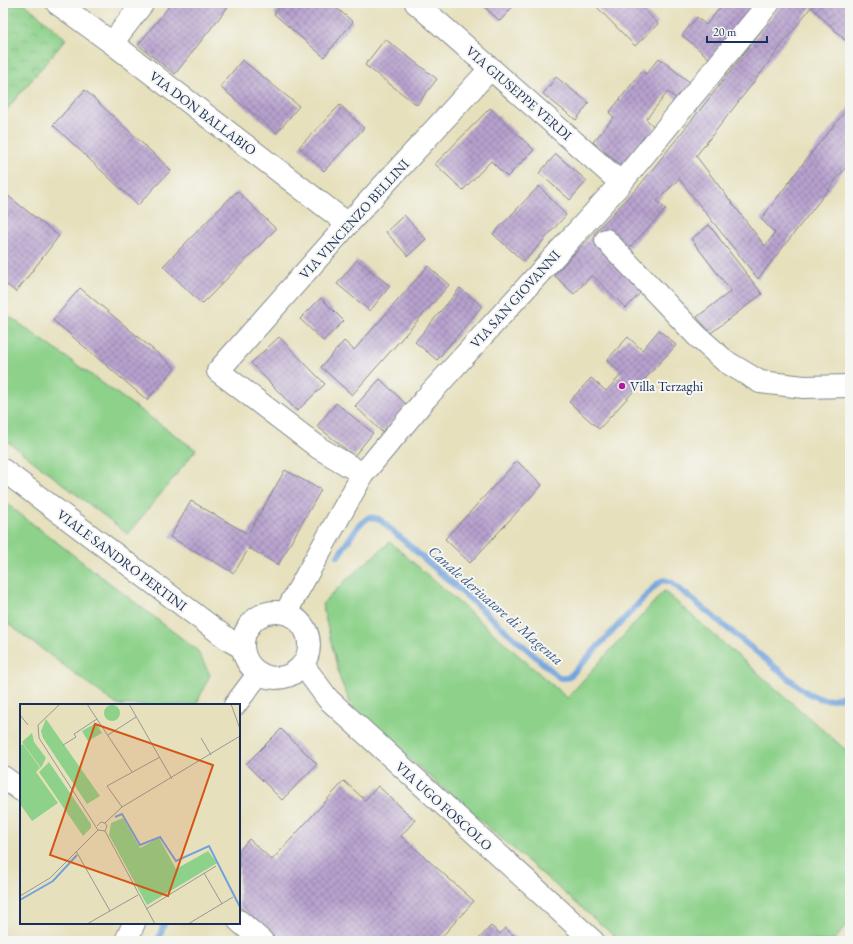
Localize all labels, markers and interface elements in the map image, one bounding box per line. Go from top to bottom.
scale bar [707,18,767,44]
text: 20 m [713,24,737,40]
street label: VIA GIUSEPPE VERDI [462,42,576,144]
street label: VIA DON BALLABIO [146,67,260,159]
street label: VIA VINCENZO BELLINI [295,155,413,283]
street label: VIA SAN GIOVANNI [466,246,564,352]
place label: Villa Terzaghi [630,377,704,395]
marker: Villa Terzaghi [617,381,627,391]
street label: VIALE SANDRO PERTINI [53,505,191,615]
water label: Canale derivatore di Magenta [425,541,567,669]
inset map [20,704,240,924]
street label: VIA UGO FOSCOLO [392,758,497,855]

